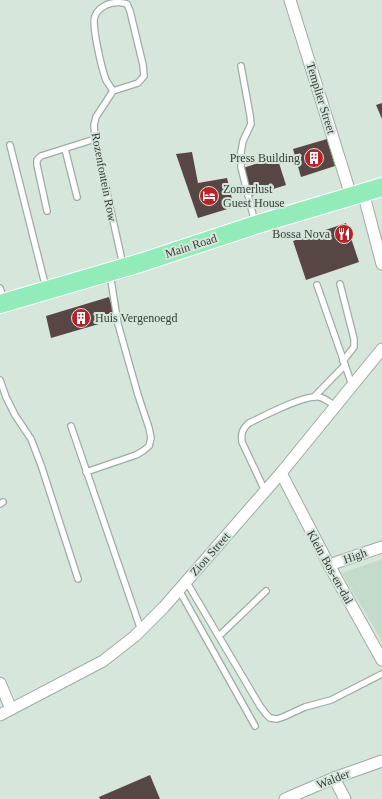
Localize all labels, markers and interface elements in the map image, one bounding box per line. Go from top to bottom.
street label: Templier Street [303,61,339,136]
street label: Rozenfontein Row [89,131,120,223]
building icon: Press Building [303,147,325,169]
place label: Press Building [230,151,300,165]
place label: Zomerlust Guest House [223,182,285,210]
hotel icon: Zomerlust Guest House [198,185,220,207]
restaurant icon: Bossa Nova [333,223,355,245]
place label: Bossa Nova [272,227,331,241]
street label: Main Road [163,231,219,261]
building icon: Huis Vergenoegd [70,307,92,329]
place label: Huis Vergenoegd [95,311,178,325]
street label: Klein Bos-en-dal [304,528,356,607]
street label: Zion Street [187,529,233,579]
street label: High [341,545,369,567]
street label: Walder [314,766,352,792]

